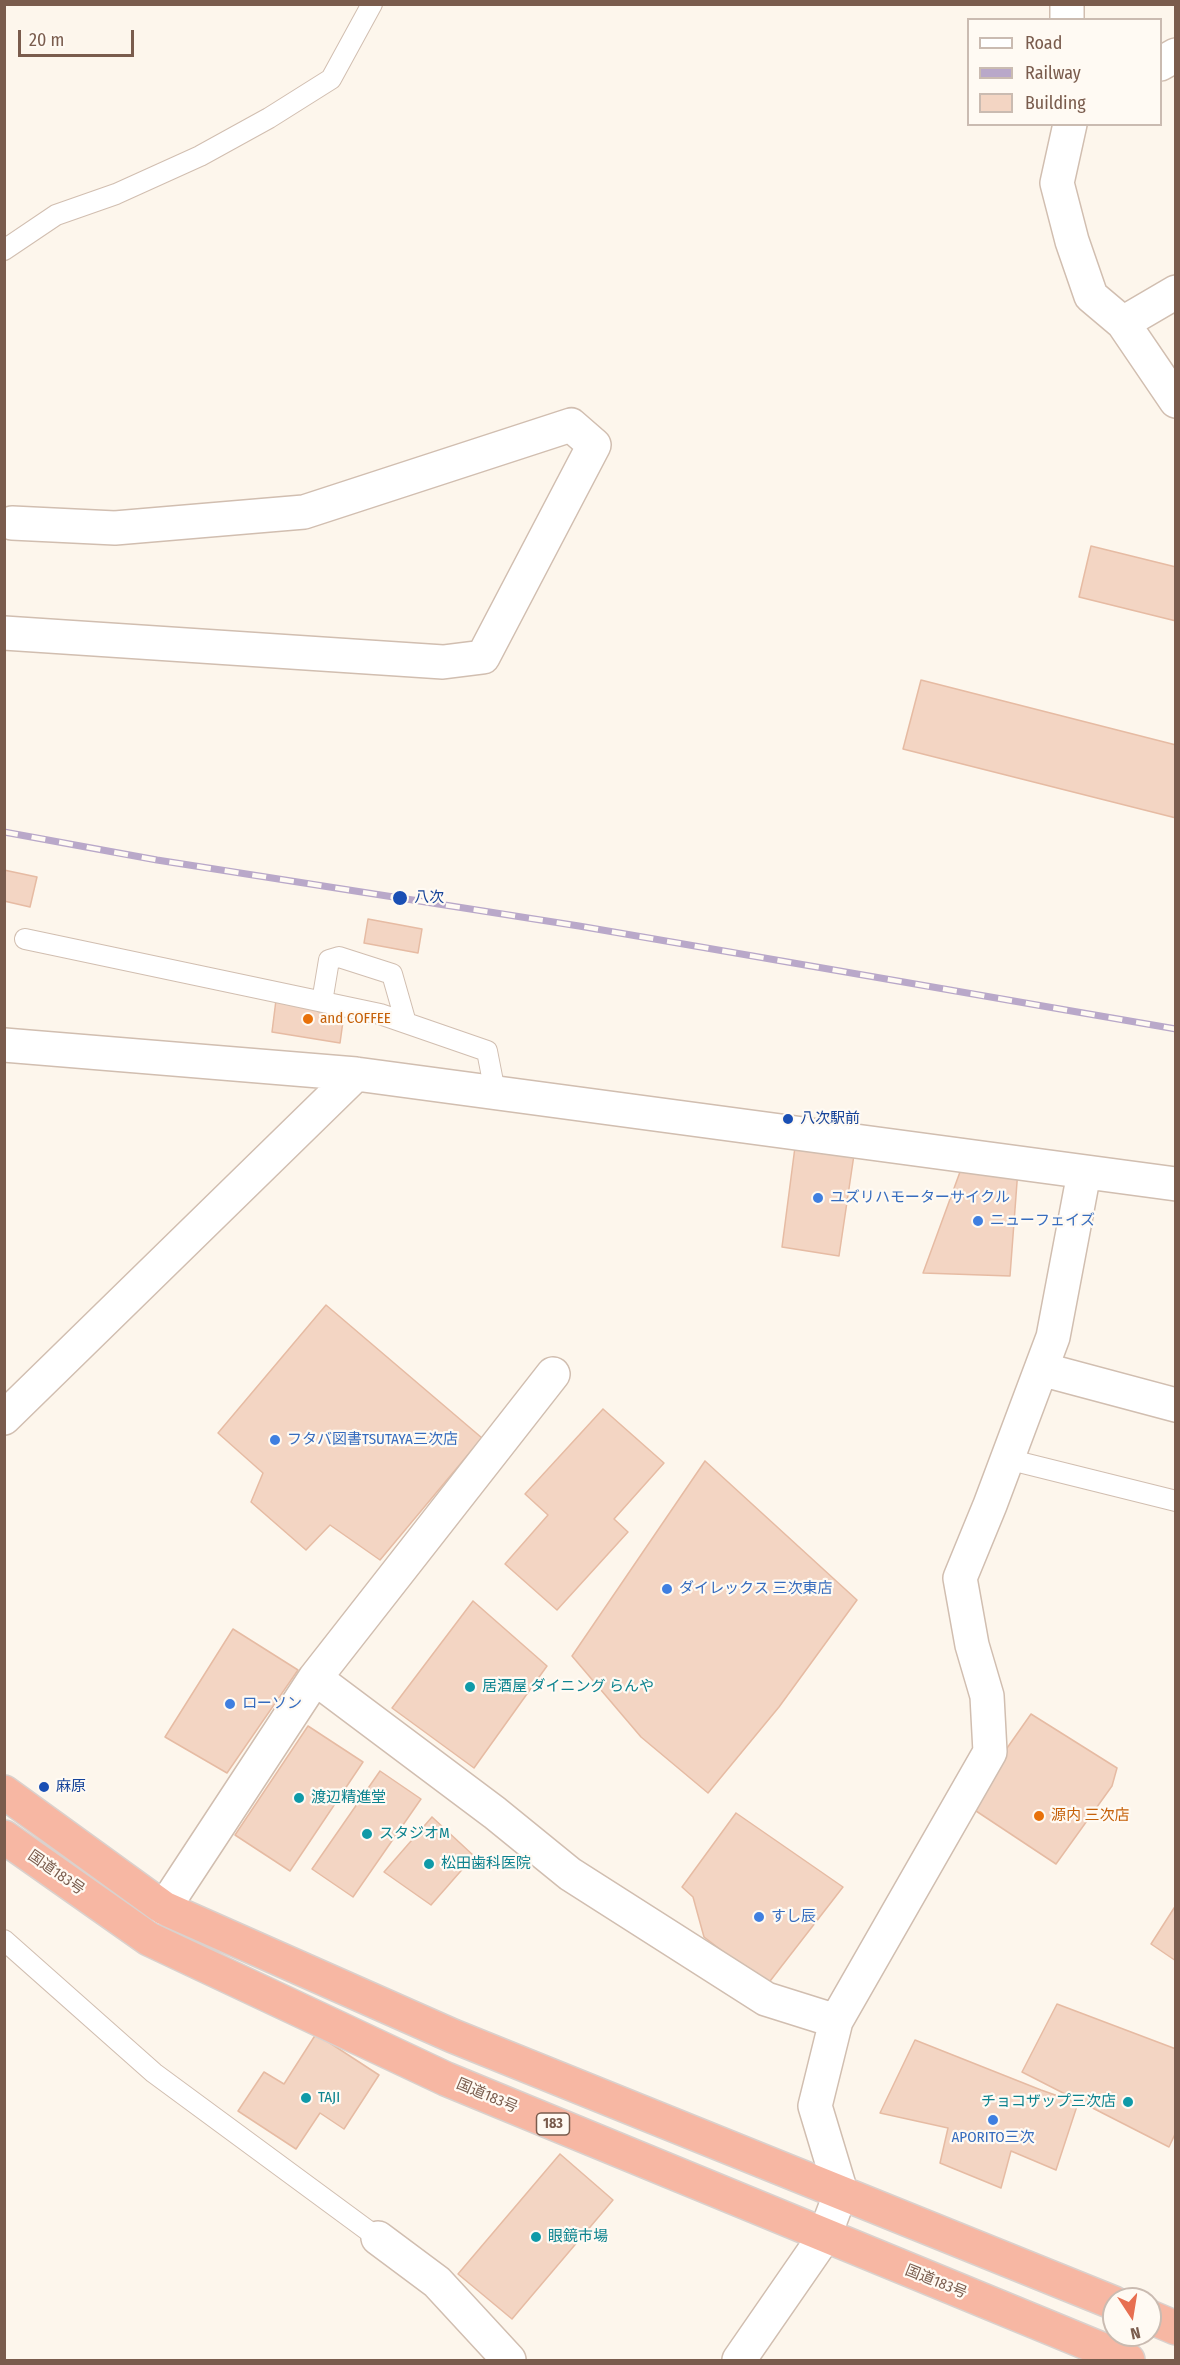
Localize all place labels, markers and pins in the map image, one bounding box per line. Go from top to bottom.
marker: 八次 [391,889,409,907]
place label: 八次 [414,889,444,907]
place label: and COFFEE [320,1010,391,1028]
marker: and COFFEE [301,1012,315,1026]
place label: 八次駅前 [800,1110,860,1128]
marker: 八次駅前 [781,1112,795,1126]
place label: ユズリハモーターサイクル [830,1189,1010,1207]
marker: ユズリハモーターサイクル [811,1191,825,1205]
place label: ニューフェイズ [990,1212,1095,1230]
marker: ニューフェイズ [971,1214,985,1228]
place label: フタバ図書TSUTAYA三次店 [287,1431,458,1449]
marker: フタバ図書TSUTAYA三次店 [268,1433,282,1447]
place label: ダイレックス 三次東店 [679,1580,833,1598]
marker: ダイレックス 三次東店 [660,1582,674,1596]
place label: 居酒屋 ダイニング らんや [482,1678,654,1696]
marker: 居酒屋 ダイニング らんや [463,1680,477,1694]
place label: ローソン [242,1695,302,1713]
marker: ローソン [223,1697,237,1711]
place label: 麻原 [56,1778,86,1796]
marker: 麻原 [37,1780,51,1794]
place label: 渡辺精進堂 [311,1789,386,1807]
marker: 渡辺精進堂 [292,1791,306,1805]
place label: 源内 三次店 [1051,1807,1130,1825]
marker: 源内 三次店 [1032,1809,1046,1823]
place label: スタジオM [379,1825,450,1843]
marker: スタジオM [360,1827,374,1841]
place label: 松田歯科医院 [441,1855,531,1873]
marker: 松田歯科医院 [422,1857,436,1871]
place label: すし辰 [771,1908,816,1926]
marker: すし辰 [752,1910,766,1924]
place label: TAJI [318,2089,340,2107]
marker: TAJI [299,2091,313,2105]
place label: チョコザップ三次店 [981,2093,1116,2111]
marker: チョコザップ三次店 [1121,2095,1135,2109]
marker: APORITO三次 [986,2113,1000,2127]
place label: APORITO三次 [951,2129,1035,2147]
place label: 眼鏡市場 [548,2228,608,2246]
marker: 眼鏡市場 [529,2230,543,2244]

